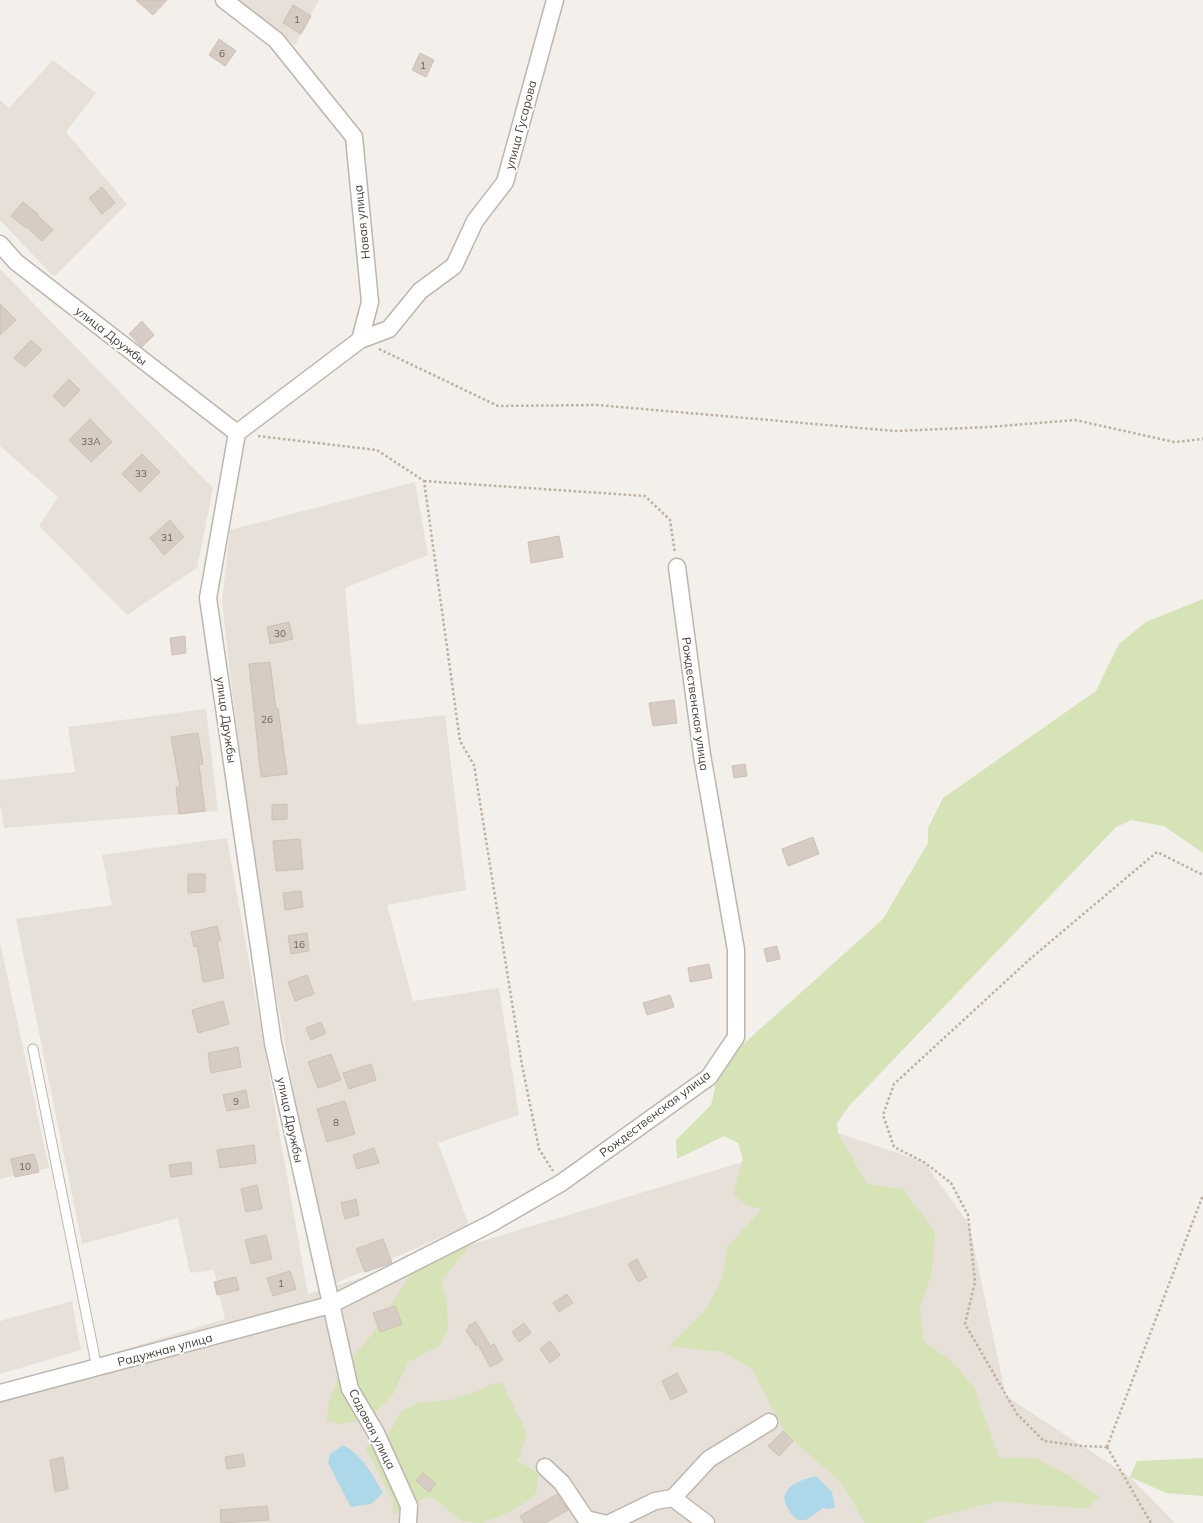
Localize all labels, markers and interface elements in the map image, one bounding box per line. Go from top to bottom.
house number: 1 [294,13,300,26]
house number: 6 [219,47,225,60]
house number: 1 [420,59,426,72]
street label: улица Гусарова [501,79,540,171]
street label: Новая улица [350,184,373,260]
street label: улица Дружбы [72,303,150,368]
house number: 33А [81,435,101,448]
house number: 33 [135,467,147,480]
house number: 31 [161,531,173,544]
house number: 30 [274,627,286,640]
street label: Рождественская улица [679,636,712,772]
street label: улица Дружбы [213,676,240,764]
house number: 26 [261,713,273,726]
house number: 16 [293,938,305,951]
street label: Рождественская улица [596,1067,713,1160]
street label: улица Дружбы [274,1076,307,1164]
house number: 9 [233,1095,239,1108]
house number: 8 [333,1116,339,1129]
house number: 10 [19,1160,31,1173]
house number: 1 [278,1277,284,1290]
street label: Радужная улица [116,1330,214,1369]
street label: Садовая улица [346,1386,399,1472]

